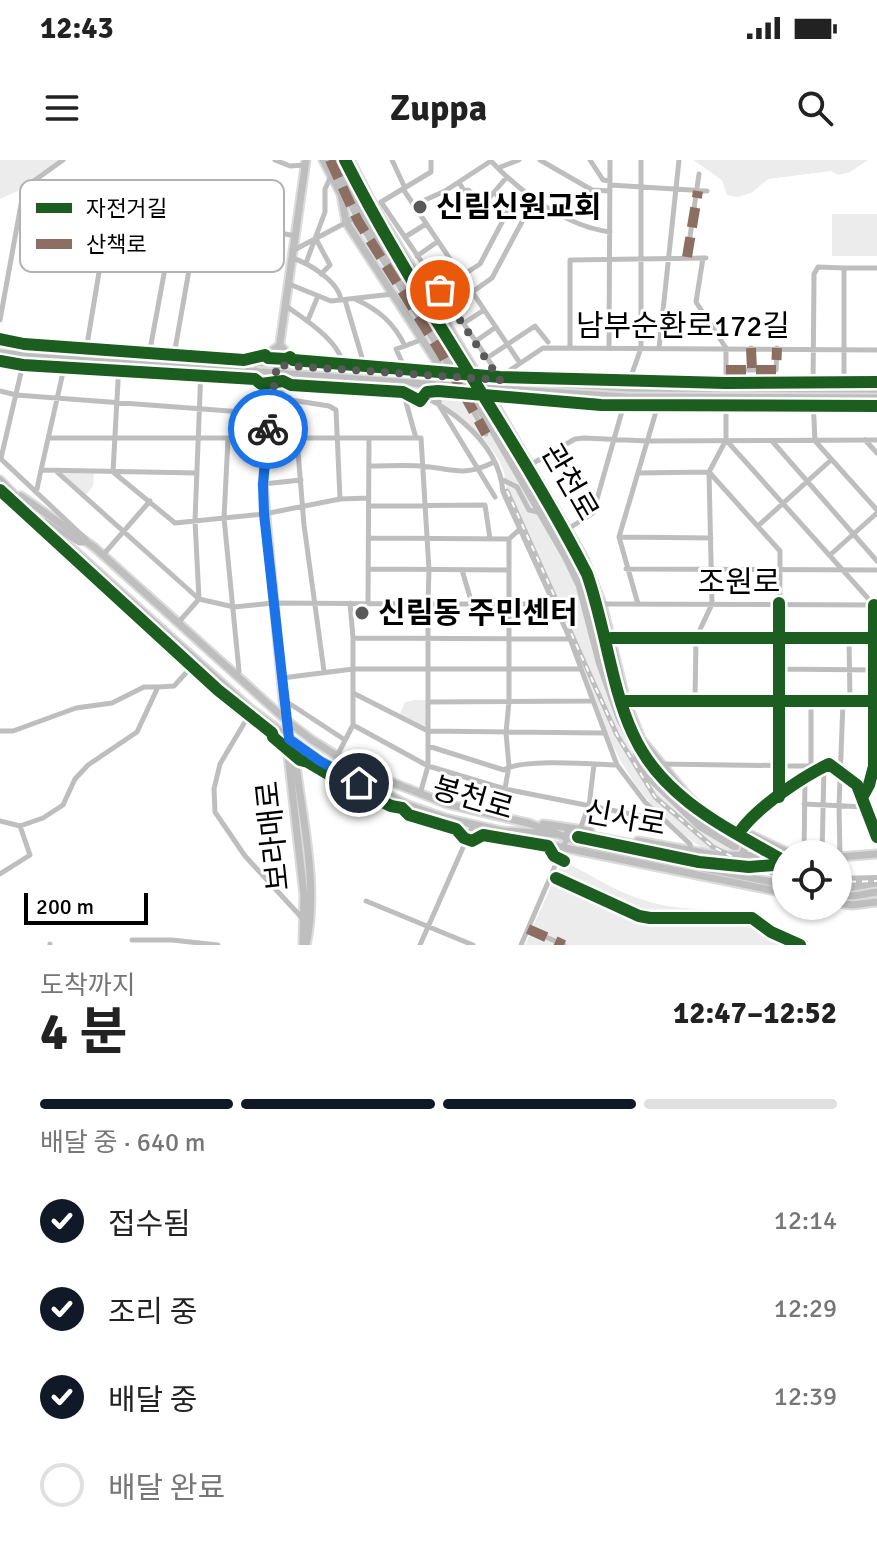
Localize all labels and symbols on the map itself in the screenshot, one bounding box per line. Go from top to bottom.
legend [20,180,284,272]
place label: 신림신원교회 [436,189,602,226]
text: 자전거길 [86,195,167,222]
marker: 신림신원교회 [411,198,429,216]
text: 산책로 [86,231,147,258]
pin [406,256,474,324]
street label: 남부순환로172길 [576,308,790,345]
courier [228,389,308,469]
street label: 관천로 [533,437,606,527]
street label: 조원로 [698,564,780,601]
place label: 신림동 주민센터 [378,595,578,632]
marker: 신림동 주민센터 [353,604,371,622]
pin [325,749,393,817]
street label: 봉천로 [428,769,518,828]
street label: 보라매로 [249,779,298,893]
street label: 신사로 [581,793,669,844]
scale bar [24,889,148,925]

